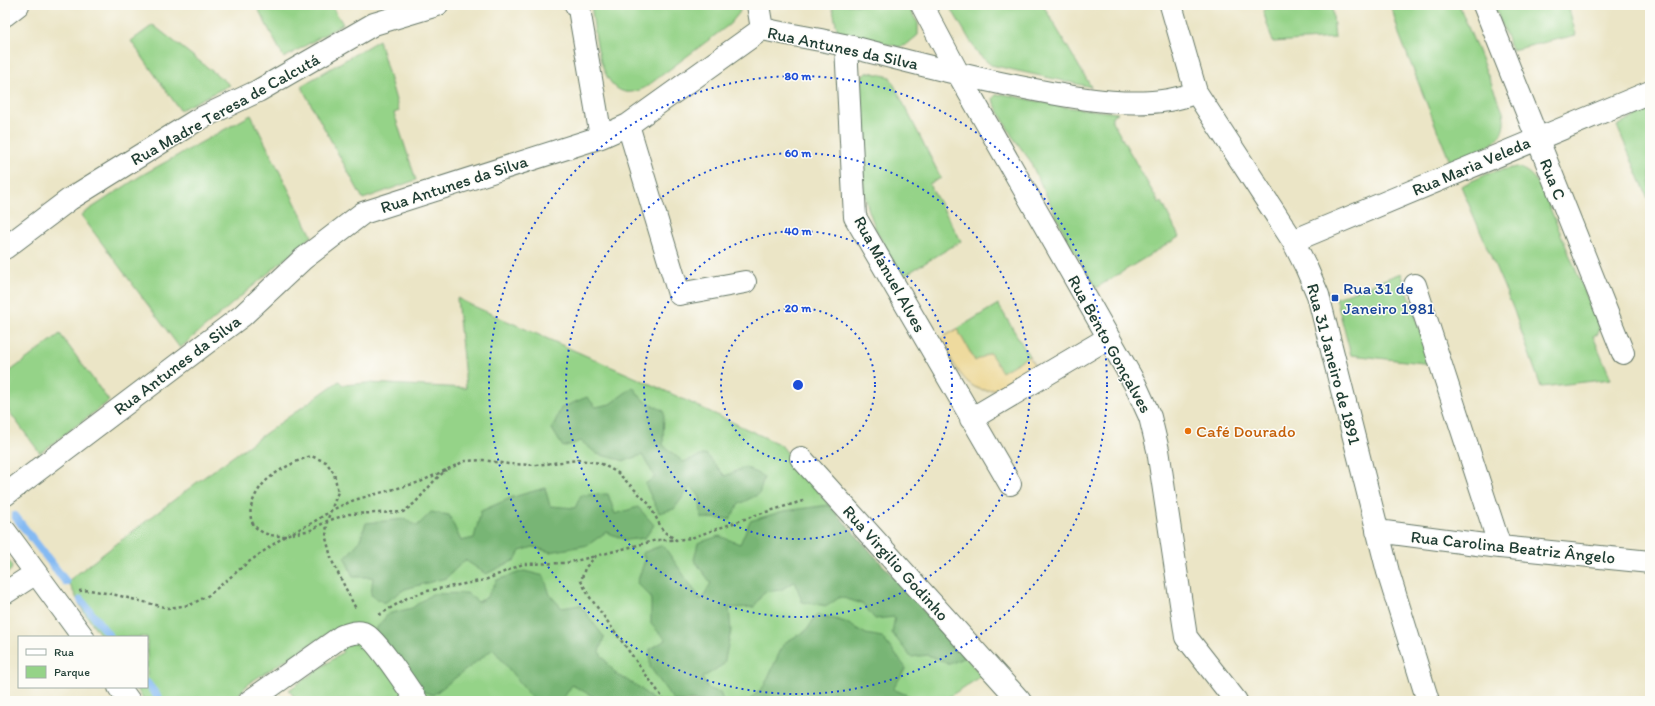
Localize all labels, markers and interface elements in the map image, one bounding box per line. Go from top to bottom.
street label: Rua Antunes da Silva [766,22,920,74]
street label: Rua Madre Teresa de Calcutá [127,49,323,169]
text: 80 m [785,69,812,83]
street label: Rua Maria Veleda [1409,132,1533,200]
text: 60 m [785,146,812,160]
street label: Rua Antunes da Silva [378,151,530,217]
street label: Rua C [1536,155,1570,203]
street label: Rua Manuel Alves [850,213,930,335]
text: 40 m [784,224,813,238]
street label: Rua Bento Gonçalves [1064,272,1156,416]
place label: Rua 31 de Janeiro 1981 [1343,278,1435,318]
street label: Rua 31 Janeiro de 1891 [1303,281,1365,447]
marker: Rua 31 de Janeiro 1981 [1330,293,1340,303]
text: 20 m [785,301,812,315]
street label: Rua Antunes da Silva [110,311,245,419]
centre of rings [791,378,805,392]
place label: Café Dourado [1196,421,1296,441]
marker: Café Dourado [1183,426,1193,436]
street label: Rua Virgilio Godinho [839,501,953,625]
street label: Rua Carolina Beatriz Ângelo [1410,526,1616,568]
legend [18,636,148,688]
text: Rua [54,645,74,659]
text: Parque [54,665,90,679]

